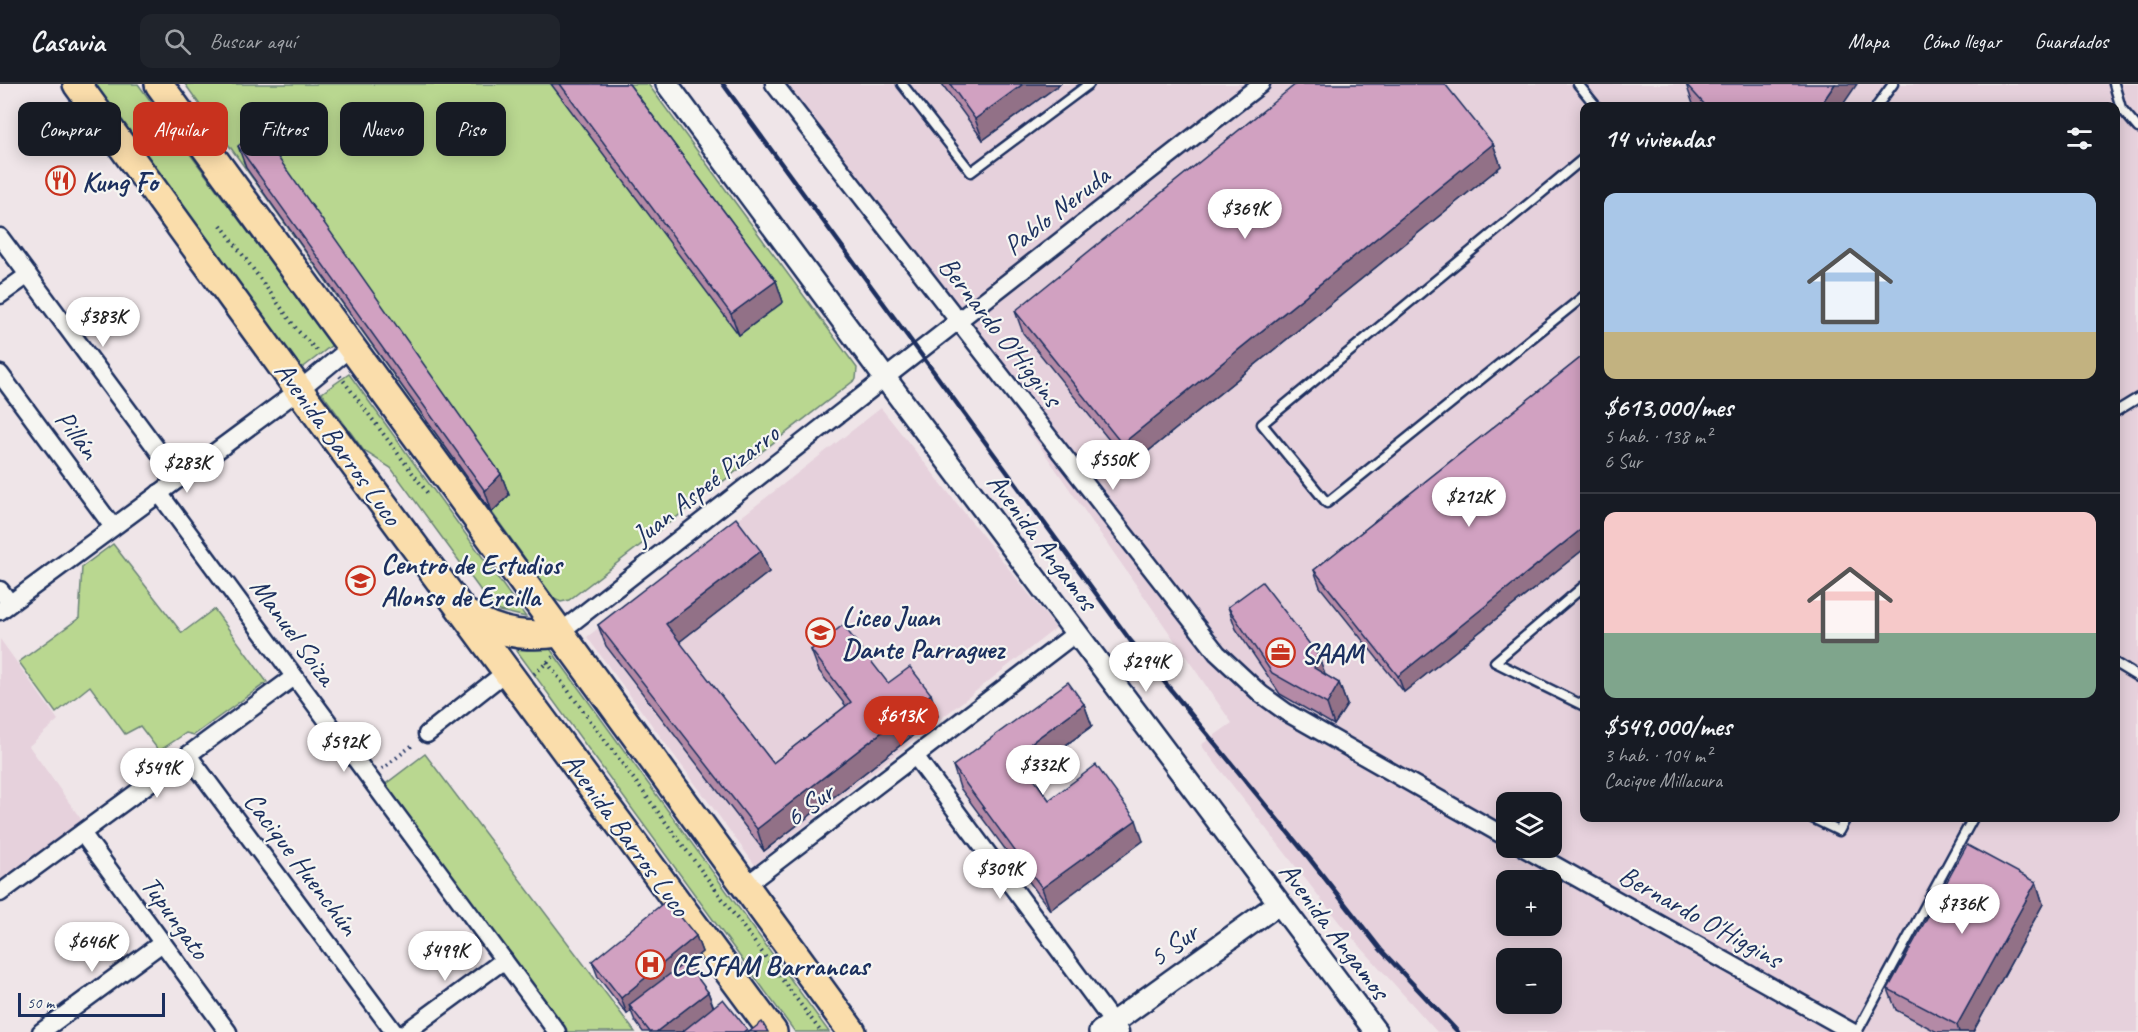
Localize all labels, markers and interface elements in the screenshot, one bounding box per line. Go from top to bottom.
search box [140,14,560,68]
text: Casavia [30,24,104,59]
icon: search [161,25,194,58]
text: Buscar aquí [209,27,296,55]
text: Mapa [1848,28,1889,54]
text: Cómo llegar [1922,28,2001,54]
text: Guardados [2034,28,2108,54]
chip: Comprar [18,102,121,156]
chip: Alquilar [133,102,228,156]
chip: Filtros [240,102,328,156]
chip: Nuevo [340,102,424,156]
chip: Piso [436,102,506,156]
text: 14 viviendas [1604,122,1713,155]
icon: filters [2063,122,2096,155]
street label: Pablo Neruda [996,157,1118,263]
place label: Kung Fo [82,164,160,199]
restaurant icon: Kung Fo [45,165,77,197]
pin: $369K [1203,189,1287,240]
text: $369K [1222,196,1268,221]
icon: home [1796,232,1904,340]
street label: Bernardo O'Higgins [931,249,1072,415]
pin: $383K [61,297,145,348]
text: $383K [80,304,126,329]
street label: Avenida Barros Luco [267,354,411,534]
text: $613,000/mes [1604,391,1733,424]
street label: Pillán [48,403,108,467]
street label: Juan Aspeé Pizarro [623,415,787,554]
text: 5 hab. · 138 m² [1604,424,1711,449]
pin: $550K [1071,440,1155,491]
pin: $283K [145,443,229,494]
text: $550K [1090,447,1136,472]
text: 6 Sur [1604,449,1642,474]
text: $283K [164,450,210,475]
street label: Avenida Angamos [980,466,1107,619]
pin: $212K [1427,477,1511,528]
text: $212K [1446,484,1492,509]
place label: Centro de Estudios Alonso de Ercilla [381,547,564,614]
icon: home [1796,551,1904,659]
school or university icon: Centro de Estudios Alonso de Ercilla [344,564,376,596]
street label: Manuel Soiza [243,571,346,694]
place label: Liceo Juan Dante Parraguez [842,599,1006,666]
school or university icon: Liceo Juan Dante Parraguez [805,616,837,648]
place label: SAAM [1301,636,1366,671]
office icon: SAAM [1264,637,1296,669]
pin: $294K [1104,642,1188,693]
text: $294K [1123,649,1169,674]
pin: $613K [859,696,943,747]
text: $613K [878,703,924,728]
text: $549,000/mes [1604,710,1731,743]
pin: $592K [302,722,386,773]
text: $592K [321,729,367,754]
text: 3 hab. · 104 m² [1604,743,1711,768]
street label: Avenida Barros Luco [555,745,699,925]
pin: $332K [1001,745,1085,796]
pin: $549K [115,748,199,799]
text: $332K [1020,752,1066,777]
text: $549K [134,755,180,780]
text: Cacique Millacura [1604,768,1722,793]
street label: 6 Sur [778,773,843,834]
street label: Cacique Huenchún [236,785,368,943]
map controls [1496,792,1562,1014]
button: layers [1496,792,1562,858]
pin: $309K [958,849,1042,900]
street label: Avenida Angamos [1272,855,1399,1008]
text: $309K [977,856,1023,881]
street label: Bernardo O'Higgins [1613,857,1791,977]
street label: Tupungato [134,869,219,968]
button: + [1496,870,1562,936]
pin: $736K [1920,884,2004,935]
text: $736K [1939,891,1985,916]
street label: 5 Sur [1142,913,1207,974]
pin: $646K [50,922,134,973]
text: $646K [69,929,116,954]
pin: $499K [403,931,487,982]
text: $499K [422,938,468,963]
place label: CESFAM Barrancas [671,948,872,983]
button: − [1496,948,1562,1014]
hospital icon: CESFAM Barrancas [634,949,666,981]
scale bar [18,990,165,1018]
text: 50 m [27,993,54,1013]

